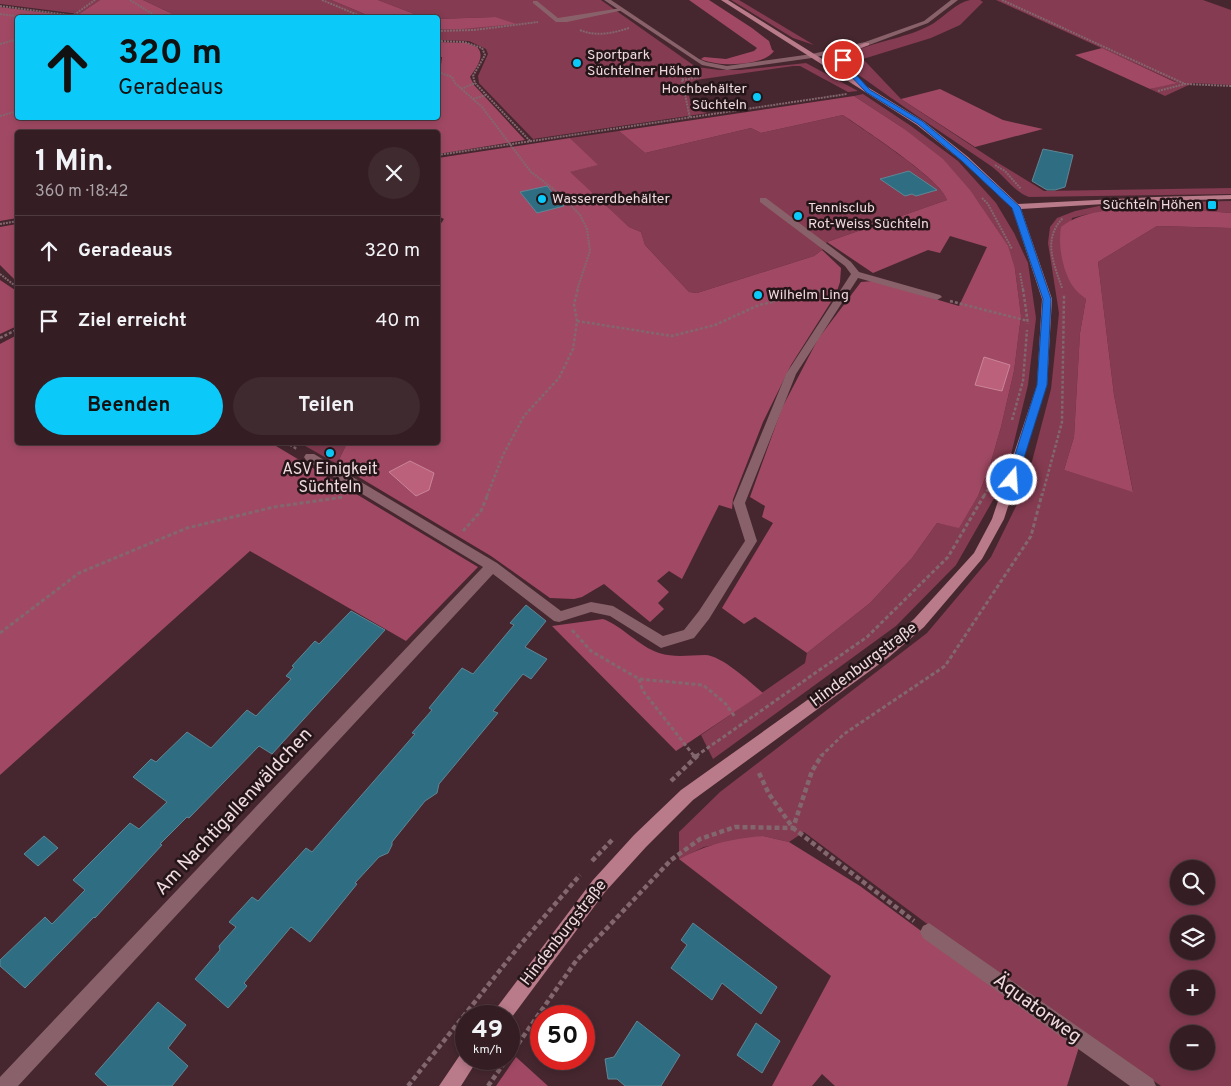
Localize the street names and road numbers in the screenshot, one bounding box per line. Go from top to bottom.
street label: Hindenburgstraße [807,618,921,712]
street label: Am Nachtigallenwäldchen [150,723,318,901]
street label: Hindenburgstraße [516,876,612,990]
street label: Äquatorweg [988,968,1087,1049]

